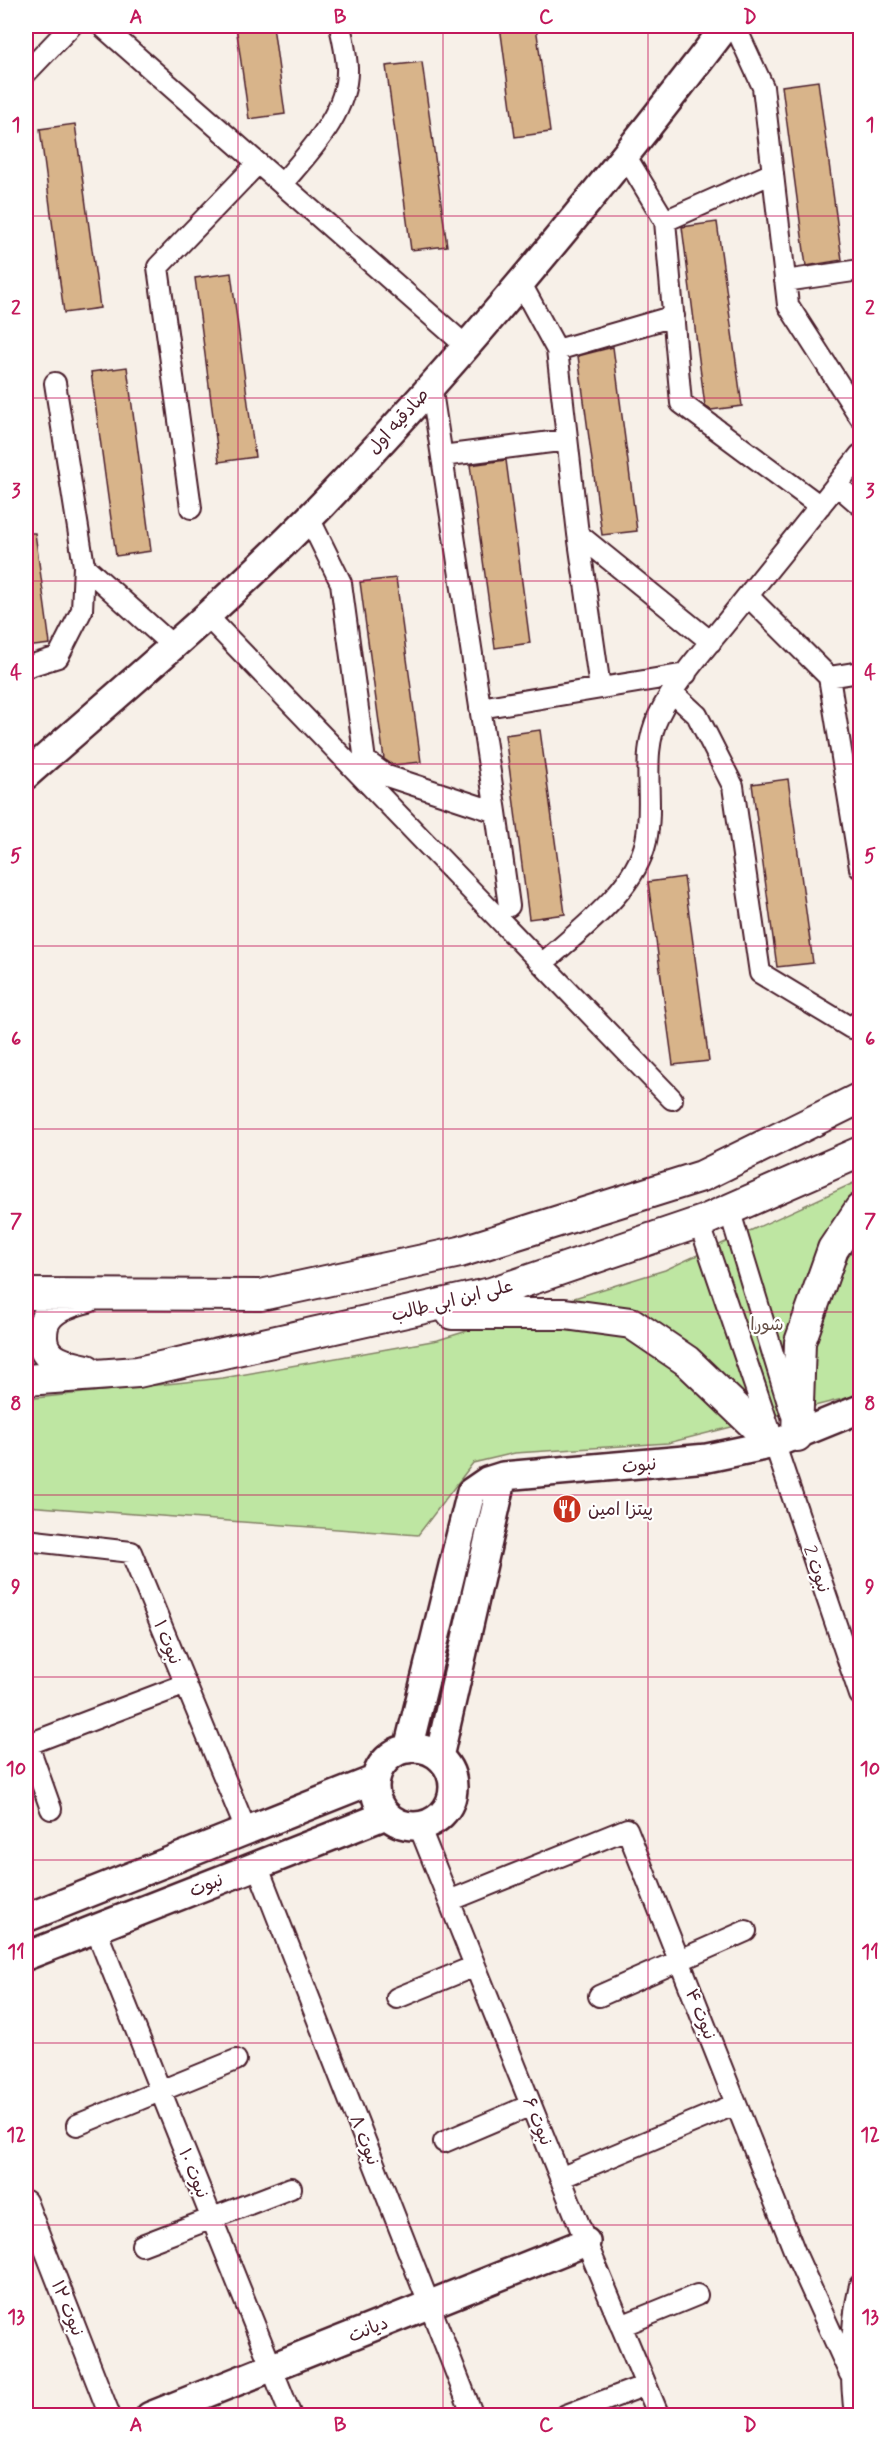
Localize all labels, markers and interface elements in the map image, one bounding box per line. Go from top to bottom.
text: A [129,4,143,31]
text: B [334,4,347,31]
text: C [539,4,554,31]
text: D [743,4,757,31]
text: 1 [12,112,20,139]
text: 1 [866,112,874,139]
text: 2 [11,295,21,322]
text: 2 [865,295,875,322]
street label: صادقیه اول [363,384,435,460]
text: 3 [11,478,21,505]
text: 3 [865,478,875,505]
text: 4 [10,660,22,687]
text: 4 [864,660,876,687]
text: 5 [10,843,22,870]
text: 5 [864,843,876,870]
text: 6 [11,1026,21,1053]
text: 6 [865,1026,875,1053]
text: 7 [10,1208,22,1235]
text: 7 [864,1208,876,1235]
street label: علی ابن ابی طالب [389,1274,516,1328]
park label: شورا [750,1313,784,1337]
text: 8 [10,1391,22,1418]
text: 8 [864,1391,876,1418]
street label: نبوت [621,1452,658,1480]
restaurant icon: پیتزا امین [551,1493,583,1525]
place label: پیتزا امین [588,1498,653,1522]
street label: نبوت 2 [797,1543,835,1596]
text: 9 [11,1574,21,1601]
text: 9 [865,1574,875,1601]
street label: نبوت ۱ [147,1617,187,1668]
text: 10 [6,1756,26,1783]
text: 10 [860,1756,880,1783]
street label: نبوت [186,1868,227,1904]
text: 11 [7,1939,25,1966]
text: 11 [861,1939,879,1966]
street label: نبوت ۴ [679,1985,721,2043]
street label: نبوت ۶ [517,2094,558,2149]
street label: نبوت ۸ [344,2112,385,2169]
text: 12 [6,2122,26,2149]
text: 12 [860,2122,880,2149]
street label: نبوت ۱۰ [172,2145,214,2202]
street label: نبوت ۱۲ [45,2277,89,2340]
text: 13 [7,2304,25,2331]
text: 13 [861,2304,879,2331]
street label: دیانت [345,2311,392,2349]
text: A [129,2412,143,2439]
text: B [334,2412,347,2439]
text: C [539,2412,554,2439]
text: D [743,2412,757,2439]

